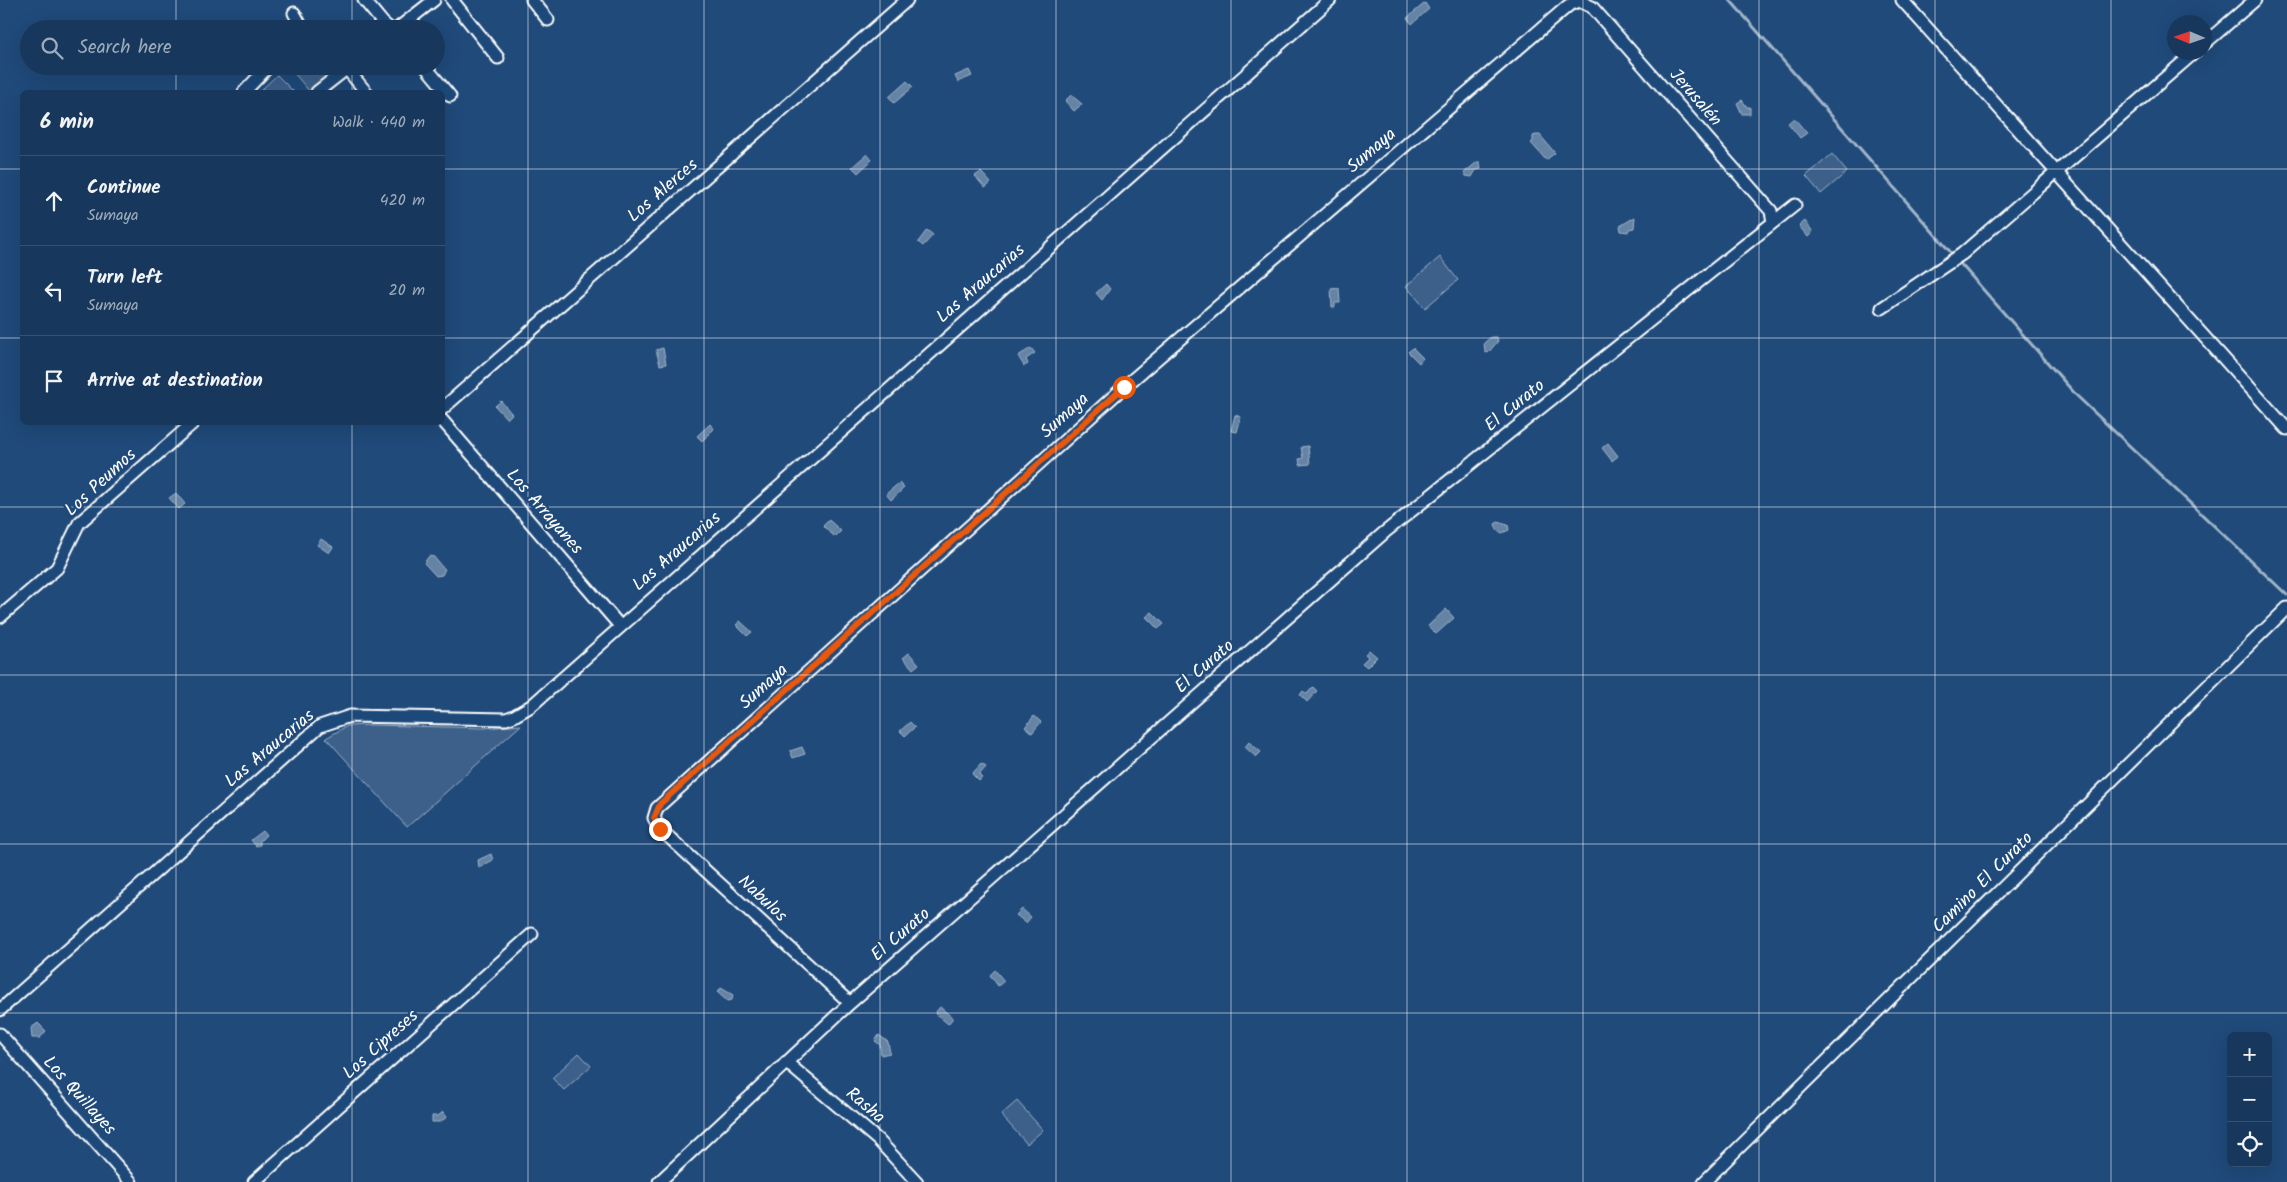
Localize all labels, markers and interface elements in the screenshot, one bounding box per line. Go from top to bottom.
north arrow [2167,15,2212,60]
search box [20,20,445,75]
text: Search here [78,33,172,63]
icon: search [38,34,66,62]
street label: Jerusalén [1661,62,1729,134]
text: 6 min [40,106,94,139]
text: Walk · 440 m [332,110,425,135]
street label: Sumaya [1341,121,1403,181]
street label: Los Alerces [621,152,705,230]
text: Continue [87,173,160,203]
icon: ahead [40,187,68,215]
text: 420 m [380,188,425,213]
text: Sumaya [87,203,138,228]
street label: Las Araucarias [930,237,1032,331]
text: Turn left [87,263,162,293]
icon: left [40,277,68,305]
text: 20 m [389,278,425,303]
text: Sumaya [87,293,138,318]
text: Arrive at destination [87,366,263,396]
icon: arrive [40,367,68,395]
street label: El Curato [1478,372,1552,440]
route start [1113,376,1136,399]
street label: Sumaya [1034,386,1096,446]
street label: Los Peumos [58,442,144,524]
street label: Los Arrayanes [498,462,590,562]
street label: Las Araucarias [626,505,728,599]
street label: El Curato [1169,633,1241,701]
street label: Sumaya [733,657,795,717]
street label: Las Araucarias [219,702,322,795]
route end [649,818,672,841]
street label: Camino El Curato [1925,825,2041,941]
street label: Nabulos [731,868,794,930]
street label: El Curato [865,901,937,969]
street label: Los Cipreses [336,1003,426,1087]
map controls [2227,1032,2272,1167]
button: + [2227,1032,2272,1077]
street label: Los Quillayes [35,1050,123,1143]
button: − [2227,1077,2272,1122]
street label: Rasha [839,1081,891,1131]
button: locate [2227,1122,2272,1167]

